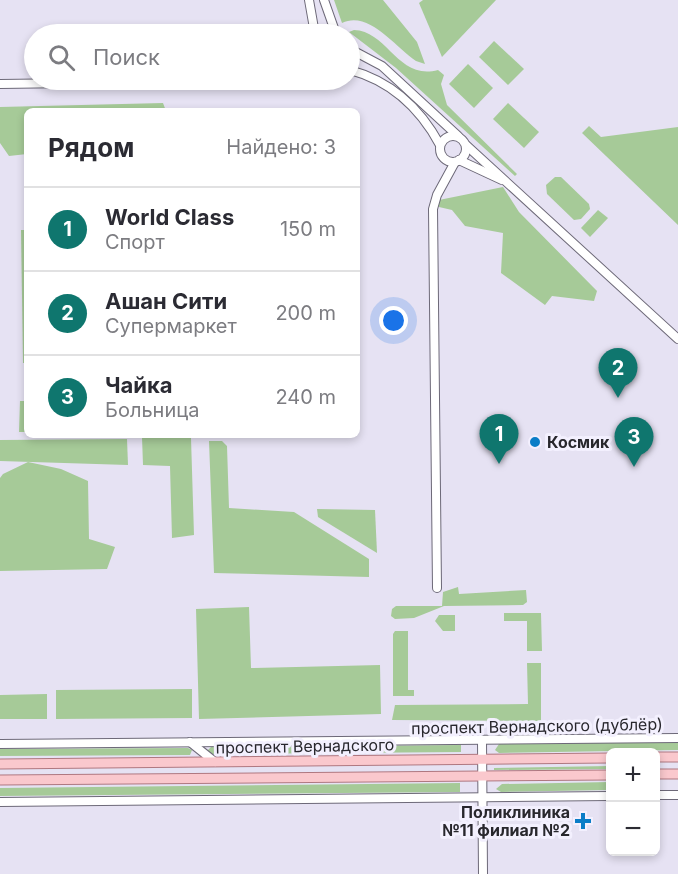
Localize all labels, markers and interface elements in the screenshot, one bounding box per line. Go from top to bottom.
search box [24,24,360,90]
icon: search [45,41,78,74]
text: Поиск [93,44,160,70]
text: Рядом [48,132,134,163]
text: Найдено: 3 [226,135,336,159]
text: World Class [105,204,234,230]
text: 1 [63,217,72,241]
text: 150 m [280,217,336,241]
text: Спорт [105,230,165,254]
text: Ашан Сити [105,288,227,314]
text: 2 [61,301,74,325]
text: 200 m [275,301,336,325]
your location [379,306,408,335]
text: Супермаркет [105,314,237,338]
pin: 2 [598,348,638,398]
text: Чайка [105,372,173,398]
text: 3 [61,385,74,409]
text: 240 m [275,385,336,409]
text: Больница [105,398,199,422]
pin: 1 [480,414,518,464]
pin: 3 [614,418,654,467]
place label: Космик [547,432,610,452]
marker: Космик [528,435,542,449]
street label: проспект Вернадского (дублёр) [411,714,663,738]
street label: проспект Вернадского [215,734,395,758]
map controls [606,748,660,856]
button: + [606,748,660,802]
place label: Поликлиника №11 филиал №2 [442,802,570,840]
button: − [606,802,660,856]
marker: Поликлиника №11 филиал №2 [574,812,592,830]

